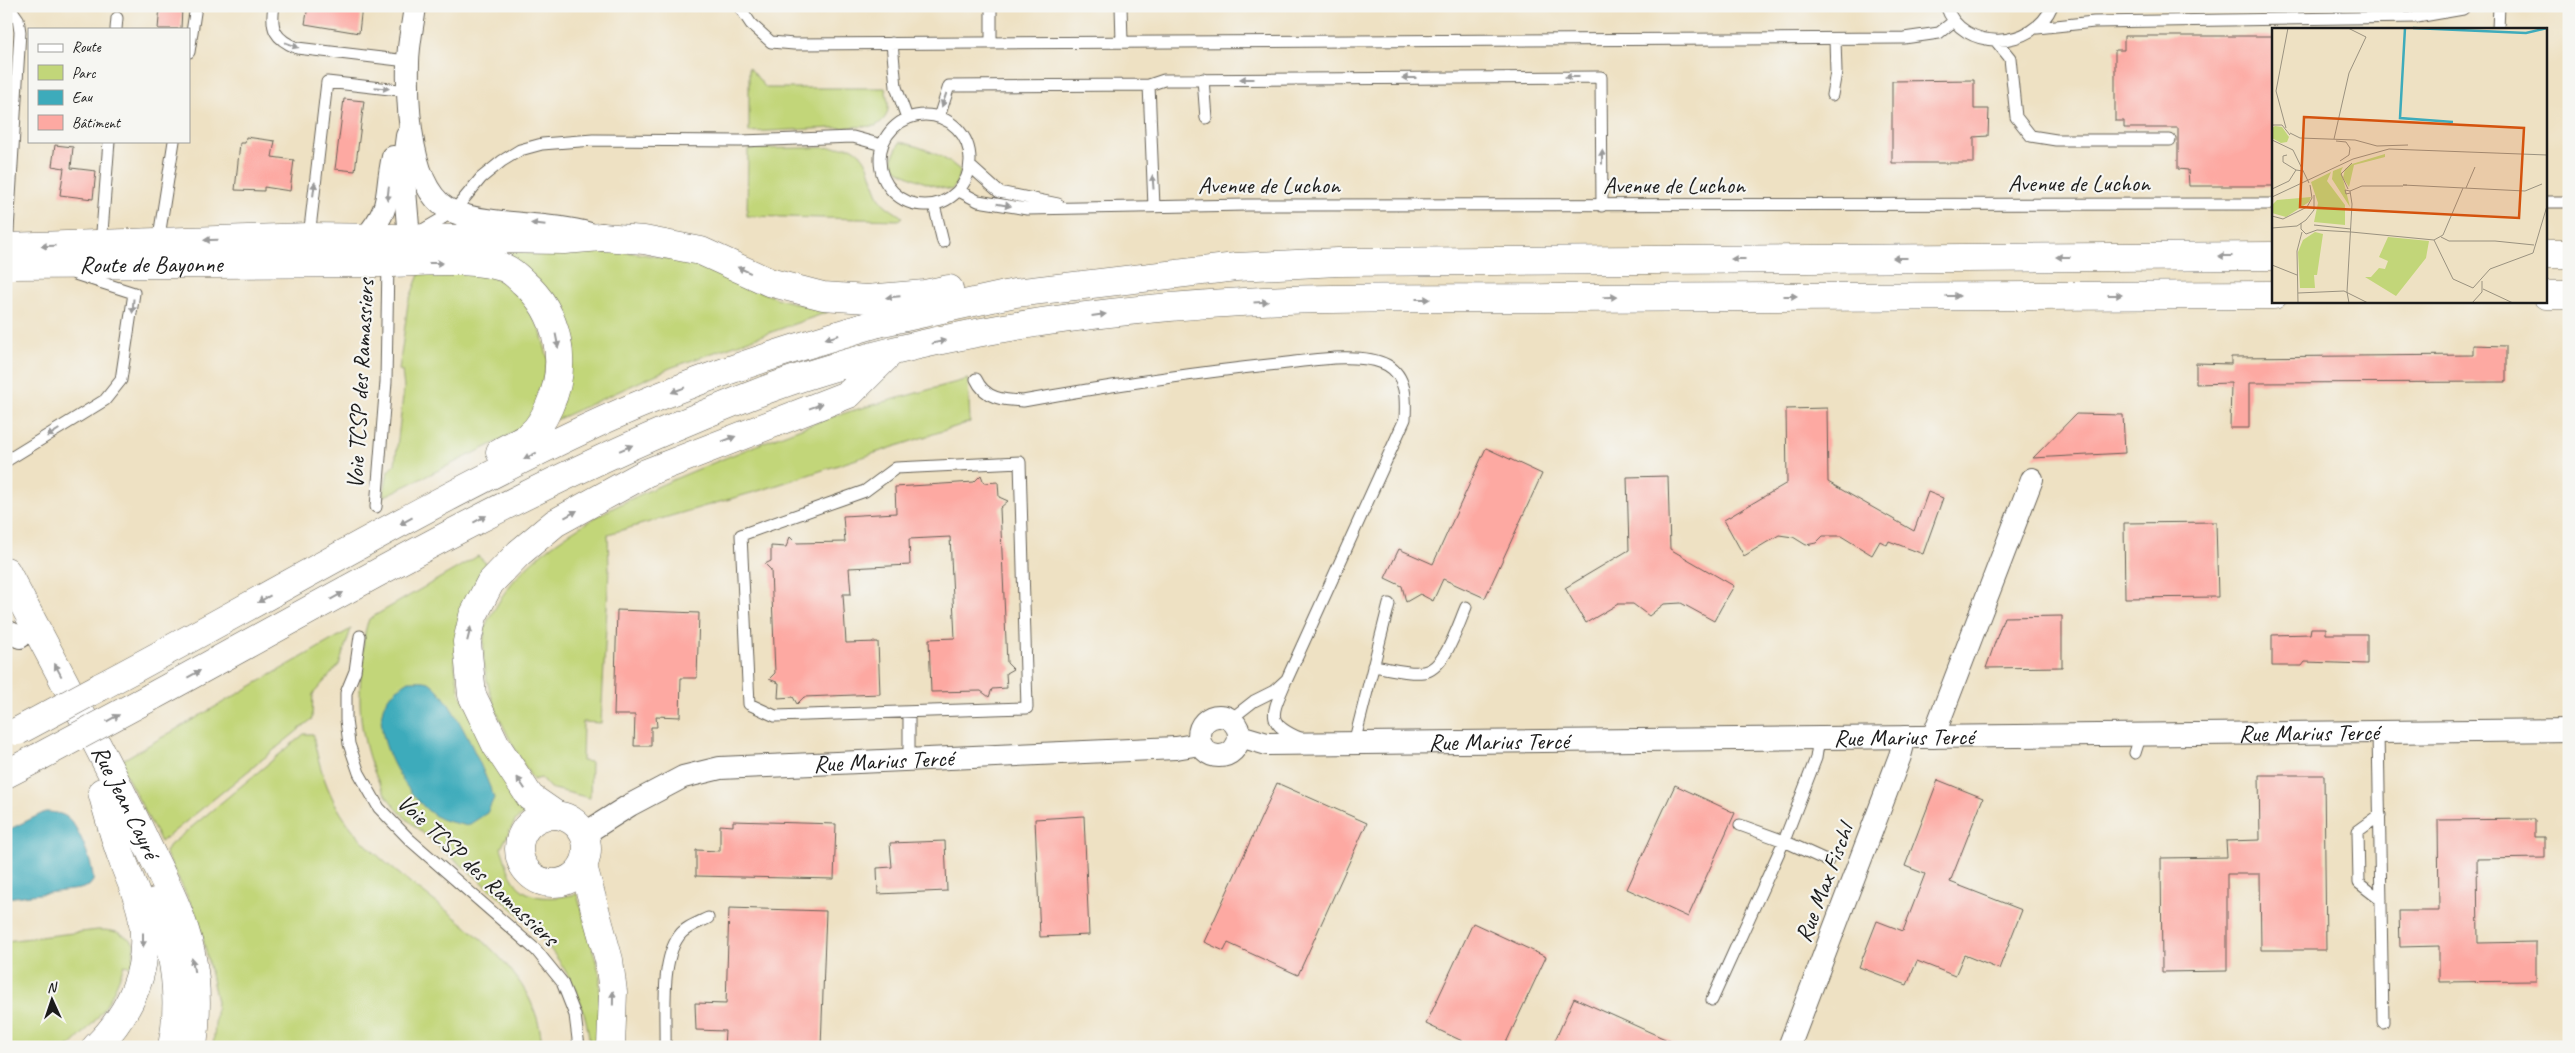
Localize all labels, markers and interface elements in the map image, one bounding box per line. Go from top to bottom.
legend [28,28,190,142]
inset map [2272,28,2548,302]
text: Route [72,38,102,57]
one-way arrow [285,41,300,49]
text: Parc [72,64,96,83]
one-way arrow [1564,73,1580,81]
one-way arrow [1401,74,1417,82]
one-way arrow [1239,75,1255,83]
one-way arrow [374,84,390,92]
text: Eau [72,88,93,107]
one-way arrow [940,93,948,108]
text: Bâtiment [72,114,122,133]
one-way arrow [1598,149,1606,165]
street label: Avenue de Luchon [2008,168,2151,198]
street label: Avenue de Luchon [1198,170,1341,200]
street label: Avenue de Luchon [1603,170,1746,200]
one-way arrow [1148,174,1156,190]
one-way arrow [310,180,318,196]
one-way arrow [384,187,392,203]
one-way arrow [997,202,1013,210]
one-way arrow [530,220,546,228]
one-way arrow [203,237,219,245]
one-way arrow [40,242,56,250]
street label: Route de Bayonne [79,249,225,280]
one-way arrow [2217,252,2233,260]
one-way arrow [2054,253,2070,261]
one-way arrow [1892,254,1908,262]
one-way arrow [1729,255,1745,263]
one-way arrow [428,259,444,267]
one-way arrow [737,266,751,274]
street label: Voie TCSP des Ramassiers [340,276,381,490]
one-way arrow [2108,291,2124,299]
one-way arrow [1783,292,1799,300]
one-way arrow [1945,292,1961,300]
one-way arrow [884,293,900,301]
one-way arrow [1603,293,1619,301]
one-way arrow [1416,295,1432,303]
one-way arrow [1253,297,1269,305]
one-way arrow [129,298,137,314]
one-way arrow [1091,311,1107,319]
one-way arrow [553,333,561,348]
one-way arrow [824,333,839,341]
one-way arrow [931,338,947,346]
one-way arrow [670,386,685,394]
one-way arrow [809,402,824,409]
one-way arrow [46,428,59,437]
one-way arrow [722,435,737,443]
one-way arrow [619,443,633,451]
one-way arrow [522,452,537,460]
one-way arrow [563,510,578,518]
one-way arrow [473,515,487,523]
one-way arrow [399,517,414,525]
one-way arrow [330,592,344,600]
one-way arrow [257,595,271,603]
one-way arrow [465,627,473,642]
one-way arrow [54,663,62,677]
one-way arrow [187,670,202,678]
one-way arrow [106,714,120,722]
street label: Rue Marius Tercé [2238,717,2383,749]
street label: Rue Marius Tercé [1833,721,1978,753]
street label: Rue Marius Tercé [1429,726,1573,757]
street label: Rue Jean Cayré [85,740,168,867]
street label: Rue Marius Tercé [813,743,958,779]
one-way arrow [516,776,526,789]
street label: Voie TCSP des Ramassiers [391,787,567,954]
street label: Rue Max Fischl [1788,816,1862,946]
one-way arrow [139,932,147,948]
one-way arrow [189,957,197,973]
north arrow [28,976,78,1026]
text: N [47,979,58,996]
one-way arrow [609,990,617,1006]

